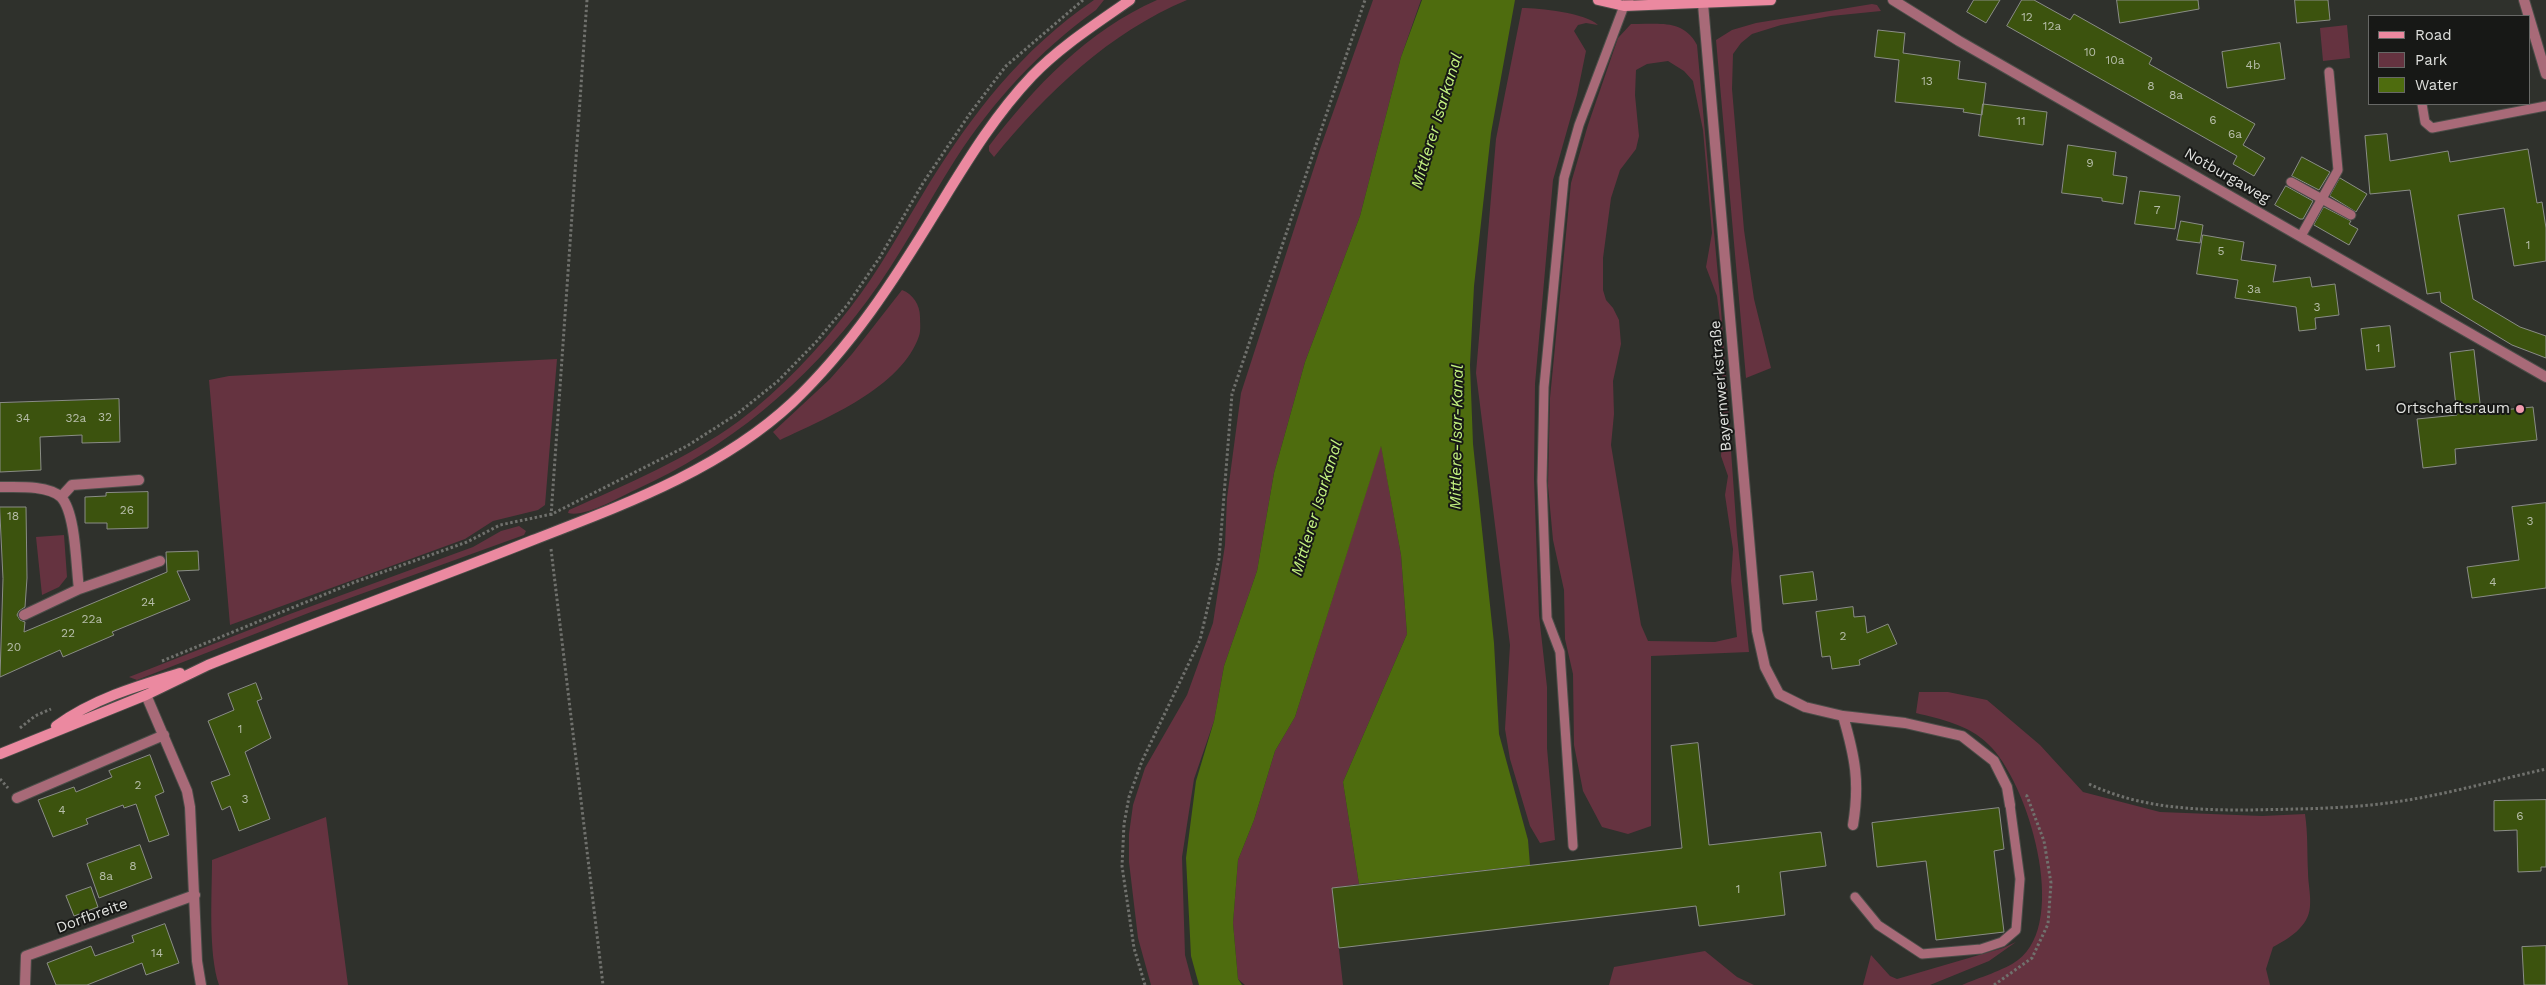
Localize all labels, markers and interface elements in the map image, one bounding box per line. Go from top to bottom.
house number: 12 [2021,10,2033,24]
legend [2368,15,2531,105]
house number: 12a [2043,19,2061,33]
text: Road [2415,26,2452,44]
house number: 10 [2084,45,2096,59]
water label: Mittlerer Isarkanal [1407,51,1467,191]
text: Park [2415,51,2447,69]
house number: 10a [2106,53,2124,67]
house number: 4b [2246,58,2260,72]
house number: 13 [1921,74,1933,88]
text: Water [2415,76,2458,94]
house number: 8 [2147,79,2155,93]
house number: 8a [2169,88,2183,102]
house number: 6 [2209,113,2217,127]
house number: 11 [2016,114,2026,128]
house number: 6a [2228,127,2242,141]
street label: Notburgaweg [2181,144,2273,208]
house number: 9 [2086,156,2094,170]
house number: 7 [2154,203,2160,217]
house number: 1 [2526,238,2530,252]
house number: 5 [2218,244,2224,258]
house number: 3a [2247,282,2261,296]
house number: 3 [2314,300,2320,314]
street label: Bayernwerkstraße [1706,320,1736,452]
house number: 1 [2376,341,2380,355]
water label: Mittlere-Isar-Kanal [1446,364,1468,510]
place label: Ortschaftsraum [2396,400,2510,418]
marker: Ortschaftsraum [2514,403,2526,415]
house number: 32 [98,410,112,424]
house number: 34 [16,411,30,425]
house number: 32a [66,411,86,425]
water label: Mittlerer Isarkanal [1287,438,1347,578]
house number: 26 [120,503,134,517]
house number: 18 [7,509,19,523]
house number: 3 [2527,514,2533,528]
house number: 4 [2489,575,2497,589]
house number: 24 [141,595,155,609]
house number: 22a [82,612,102,626]
house number: 22 [61,626,75,640]
house number: 2 [1840,629,1846,643]
house number: 20 [7,640,21,654]
house number: 1 [238,722,242,736]
house number: 2 [135,778,141,792]
house number: 3 [242,792,248,806]
house number: 4 [58,803,66,817]
house number: 6 [2516,809,2524,823]
house number: 8 [129,859,137,873]
house number: 8a [99,869,113,883]
house number: 1 [1736,882,1740,896]
street label: Dorfbreite [54,895,130,937]
house number: 14 [151,946,163,960]

